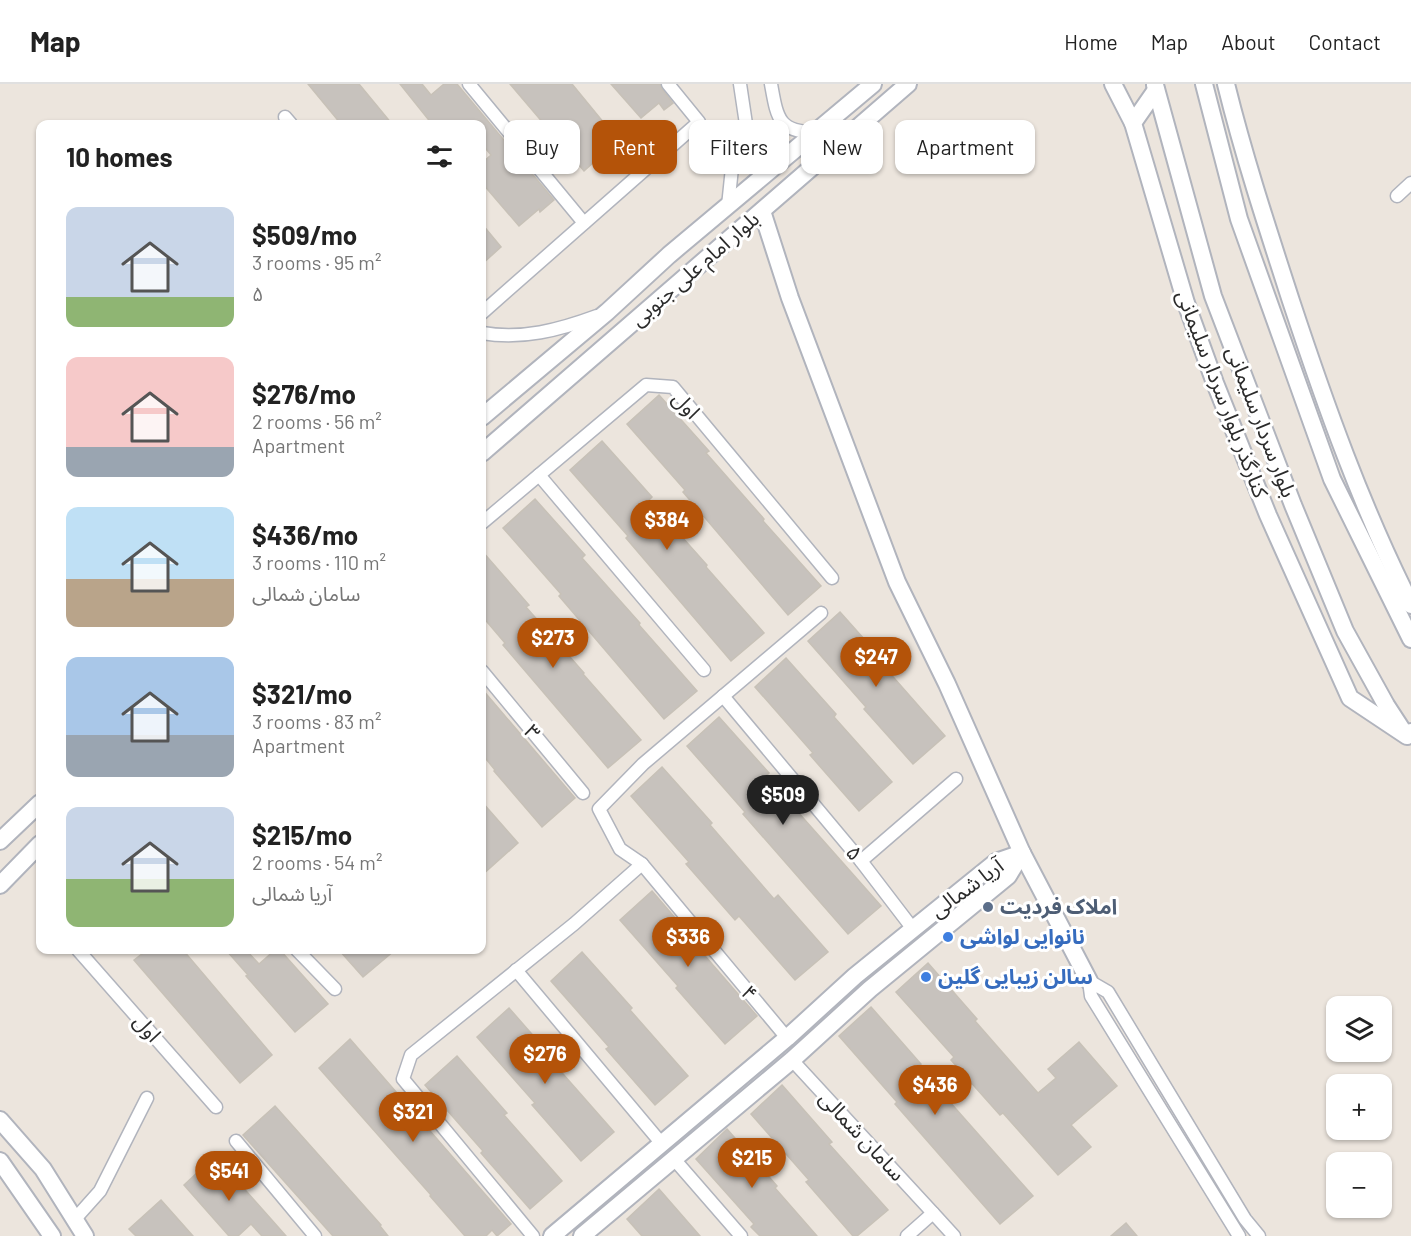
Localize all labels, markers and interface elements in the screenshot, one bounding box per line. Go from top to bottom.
text: Map [30,24,81,58]
text: Home [1064,29,1118,54]
text: Map [1151,29,1188,54]
text: About [1221,29,1276,54]
text: Contact [1309,29,1381,54]
chip: Buy [504,120,580,174]
chip: Rent [592,120,677,174]
chip: Filters [689,120,789,174]
chip: New [801,120,883,174]
chip: Apartment [895,120,1035,174]
icon: filters [423,140,456,173]
text: 10 homes [66,141,173,172]
street label: بلوار امام علی جنوبی [625,205,767,334]
text: $509/mo [252,219,357,250]
icon: home [114,231,186,303]
text: 3 rooms · 95 m² [252,250,381,274]
text: ۵ [252,281,263,305]
street label: کنارگذر بلوار سردار سلیمانی [1171,287,1273,501]
street label: بلوار سردار سلیمانی [1221,343,1301,501]
text: $276/mo [252,378,356,409]
icon: home [114,381,186,453]
street label: اول [667,385,706,424]
text: 2 rooms · 56 m² [252,409,382,433]
text: Apartment [252,433,345,457]
pin: $384 [631,500,703,551]
text: $384 [644,507,690,531]
text: $436/mo [252,519,358,550]
icon: home [114,531,186,603]
text: 3 rooms · 110 m² [252,550,386,574]
text: سامان شمالی [252,581,361,605]
pin: $273 [517,618,589,669]
text: $273 [531,625,575,649]
pin: $247 [840,637,912,688]
text: $247 [854,644,898,668]
text: $321/mo [252,678,352,709]
icon: home [114,681,186,753]
text: 3 rooms · 83 m² [252,709,381,733]
street label: ۳ [520,718,547,744]
text: Apartment [252,733,345,757]
pin: $509 [747,775,819,826]
text: $509 [761,782,805,806]
text: $215/mo [252,819,352,850]
icon: home [114,831,186,903]
street label: ۵ [842,840,869,865]
text: 2 rooms · 54 m² [252,850,382,874]
street label: آریا شمالی [925,851,1009,922]
text: آریا شمالی [252,881,332,905]
place label: املاک فردیت [1000,893,1117,919]
marker: املاک فردیت [981,900,995,914]
pin: $336 [652,917,724,968]
place label: نانوایی لواشی [960,923,1085,949]
text: $336 [666,924,710,948]
marker: نانوایی لواشی [941,930,955,944]
place label: سالن زیبایی گلین [938,963,1093,989]
marker: سالن زیبایی گلین [919,970,933,984]
street label: ۴ [737,979,764,1005]
map controls [1326,996,1392,1218]
button: layers [1326,996,1392,1062]
street label: اول [128,1008,167,1047]
pin: $276 [509,1034,581,1085]
text: $276 [523,1041,567,1065]
pin: $436 [899,1065,971,1116]
text: $436 [912,1072,958,1096]
button: + [1326,1074,1392,1140]
street label: سامان شمالی [814,1085,911,1186]
pin: $321 [377,1092,449,1143]
text: $321 [393,1099,433,1123]
pin: $215 [716,1138,788,1189]
text: $215 [732,1145,772,1169]
pin: $541 [193,1151,265,1202]
button: − [1326,1152,1392,1218]
text: $541 [209,1158,249,1182]

